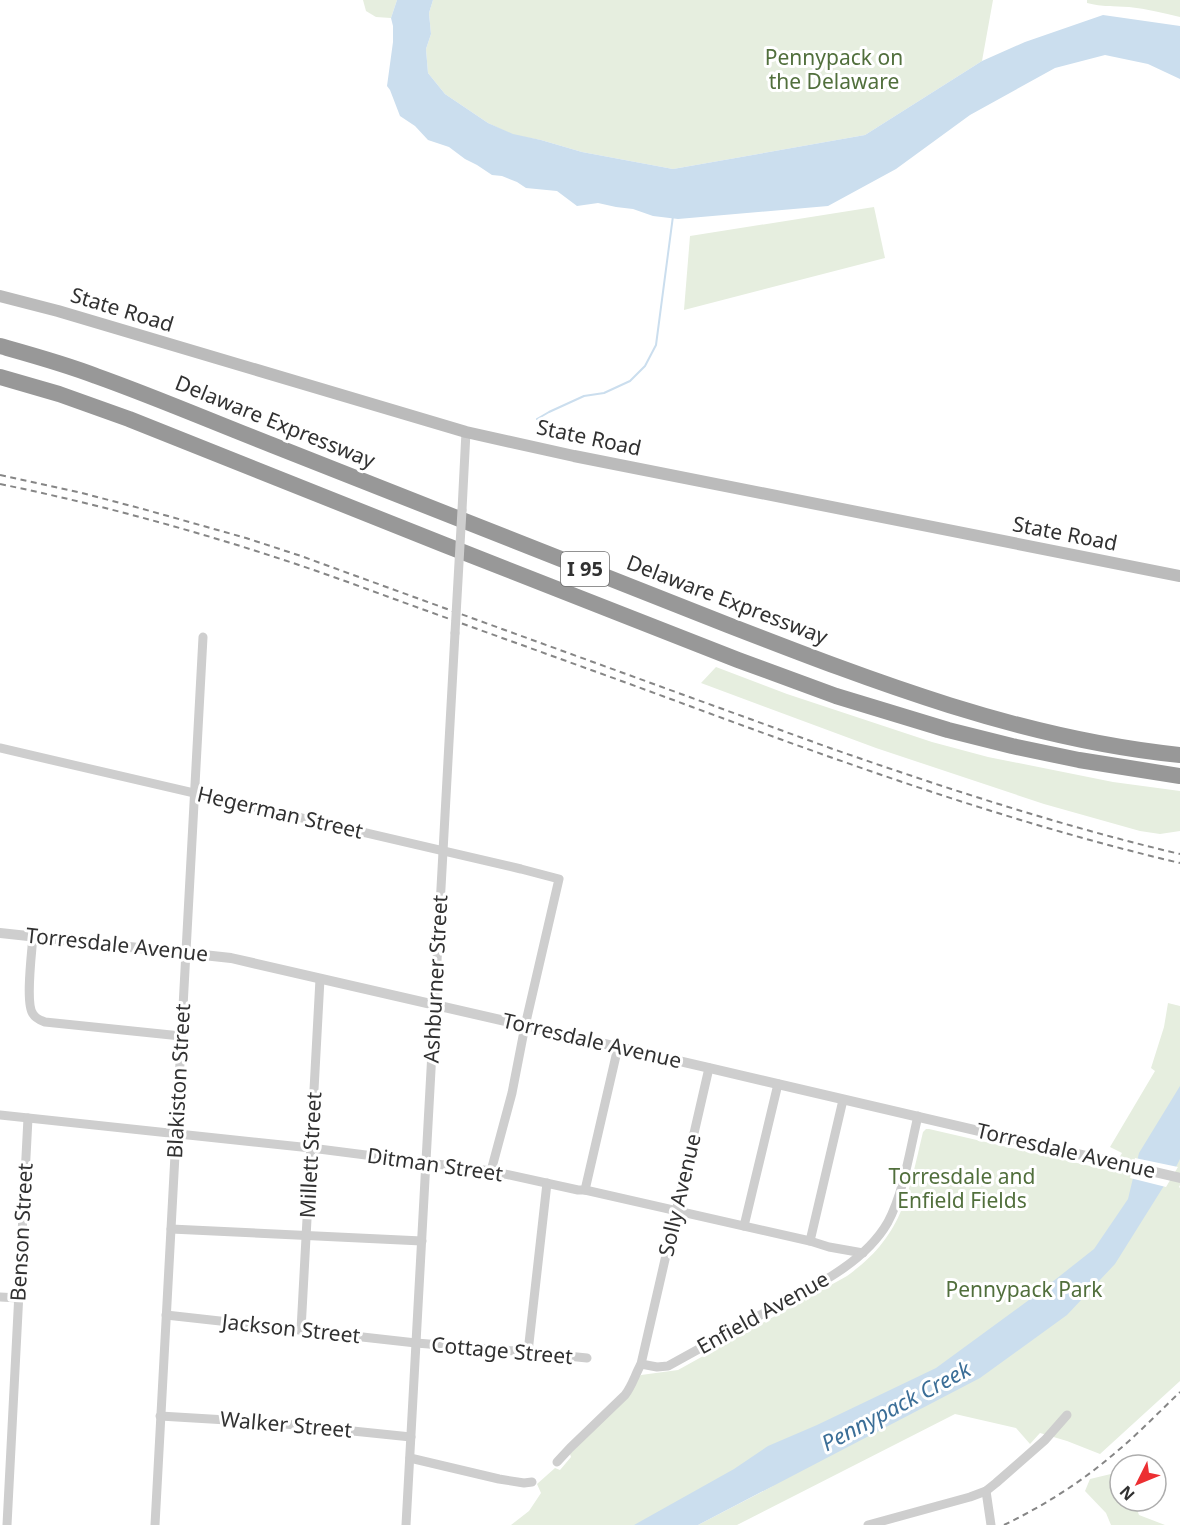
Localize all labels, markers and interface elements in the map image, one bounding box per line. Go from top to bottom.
park label: Pennypack on the Delaware [765,43,903,95]
street label: State Road [67,280,177,338]
street label: Delaware Expressway [171,368,380,474]
street label: State Road [534,412,644,462]
street label: State Road [1010,509,1120,557]
street label: Delaware Expressway [623,548,832,650]
road number: I 95 [561,552,609,586]
street label: Hegerman Street [195,779,366,845]
street label: Ashburner Street [417,894,453,1064]
street label: Torresdale Avenue [25,921,210,967]
street label: Blakiston Street [160,1002,196,1159]
street label: Torresdale Avenue [500,1006,684,1074]
street label: Millett Street [293,1091,327,1219]
street label: Torresdale Avenue [974,1116,1158,1184]
street label: Solly Avenue [651,1131,707,1259]
street label: Ditman Street [365,1141,505,1187]
street label: Benson Street [3,1162,39,1302]
park label: Torresdale and Enfield Fields [889,1162,1035,1214]
street label: Enfield Avenue [692,1264,833,1360]
park label: Pennypack Park [945,1275,1103,1303]
street label: Jackson Street [219,1307,362,1349]
street label: Cottage Street [430,1330,574,1370]
water label: Pennypack Creek [816,1353,976,1457]
street label: Walker Street [219,1404,354,1444]
north arrow [1108,1453,1168,1513]
text: N [1115,1481,1140,1505]

